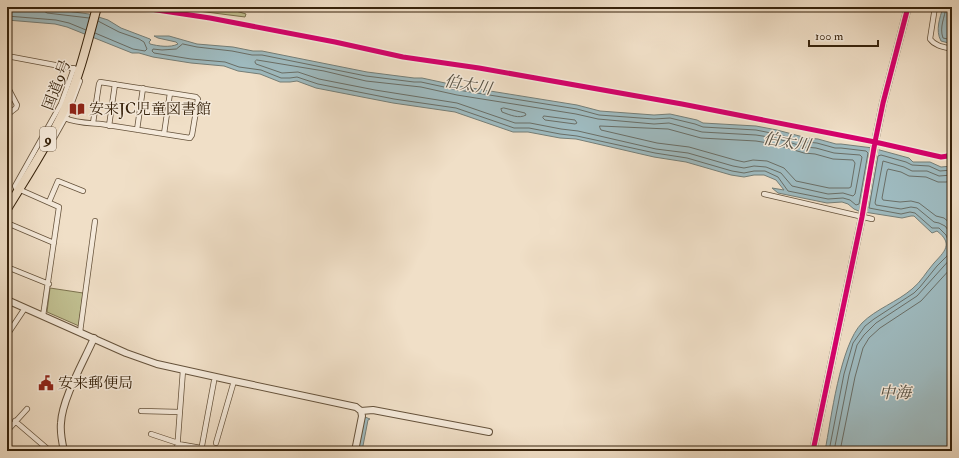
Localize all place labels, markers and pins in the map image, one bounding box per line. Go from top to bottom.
library icon: 安来JC児童図書館 [68,100,86,118]
place label: 安来JC児童図書館 [89,100,211,120]
public building icon: 安来郵便局 [37,374,55,392]
place label: 安来郵便局 [58,374,133,393]

